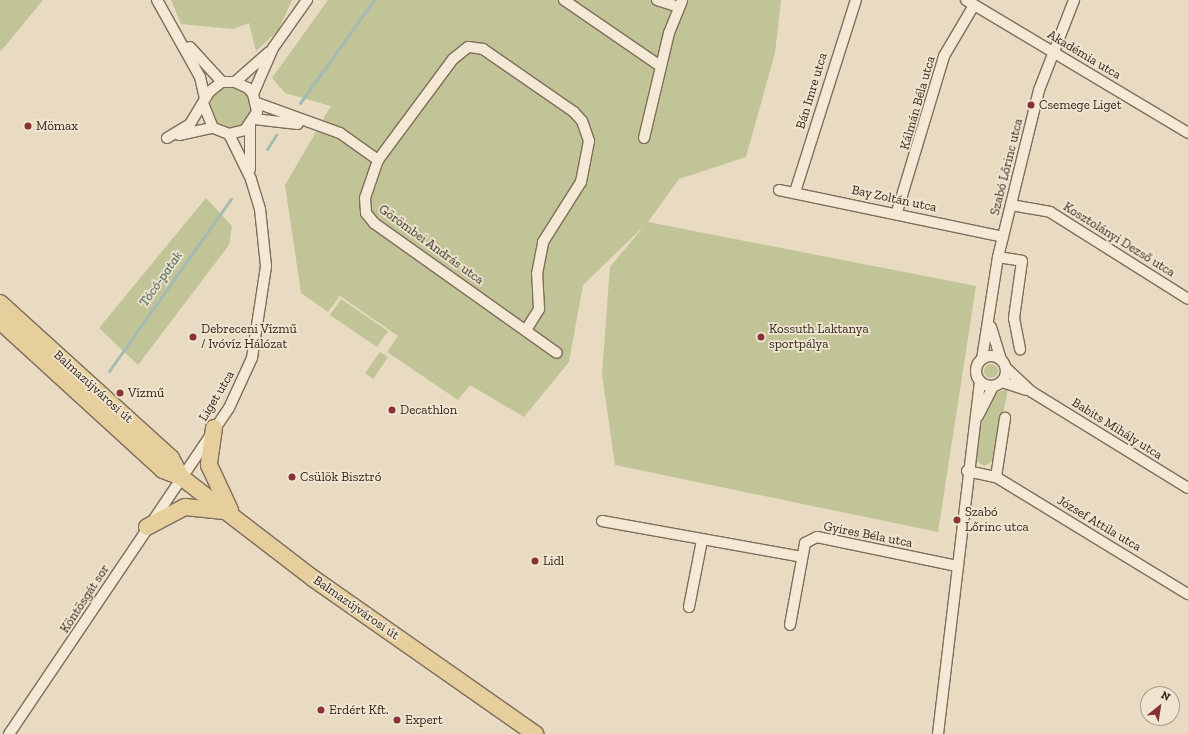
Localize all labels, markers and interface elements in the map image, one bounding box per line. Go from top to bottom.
street label: Akadémia utca [1044,27,1124,83]
street label: Bán Imre utca [793,51,831,131]
street label: Kálmán Béla utca [897,54,939,152]
place label: Csemege Liget [1039,97,1121,113]
marker: Csemege Liget [1026,100,1036,110]
street label: Szabó Lőrinc utca [987,117,1027,217]
place label: Mömax [36,118,78,134]
marker: Mömax [23,121,33,131]
street label: Bay Zoltán utca [850,182,938,216]
street label: Kosztolányi Dezső utca [1060,199,1178,281]
street label: Görömbei András utca [375,202,487,288]
water label: Tócó-patak [136,248,186,310]
place label: Debreceni Vízmű / Ivóvíz Hálózat [201,322,297,353]
place label: Kossuth Laktanya sportpálya [769,322,869,353]
marker: Debreceni Vízmű / Ivóvíz Hálózat [188,332,198,342]
marker: Kossuth Laktanya sportpálya [756,332,766,342]
street label: Balmazújvárosi út [50,347,136,427]
street label: Liget utca [196,368,238,424]
place label: Vízmű [128,385,164,401]
marker: Vízmű [115,388,125,398]
street label: Babits Mihály utca [1069,395,1165,463]
place label: Decathlon [400,402,457,418]
marker: Decathlon [387,405,397,415]
place label: Csülök Bisztró [300,469,381,485]
marker: Csülök Bisztró [287,472,297,482]
street label: József Attila utca [1054,493,1144,555]
place label: Szabó Lőrinc utca [965,505,1029,536]
marker: Szabó Lőrinc utca [952,515,962,525]
street label: Gyires Béla utca [822,519,914,551]
place label: Lidl [543,553,564,569]
marker: Lidl [530,556,540,566]
street label: Köntösgát sor [57,562,113,636]
street label: Balmazújvárosi út [310,573,402,643]
north arrow [1140,686,1180,726]
text: N [1159,688,1173,704]
place label: Erdért Kft. [329,702,389,718]
marker: Erdért Kft. [316,705,326,715]
place label: Expert [405,712,443,728]
marker: Expert [392,715,402,725]

